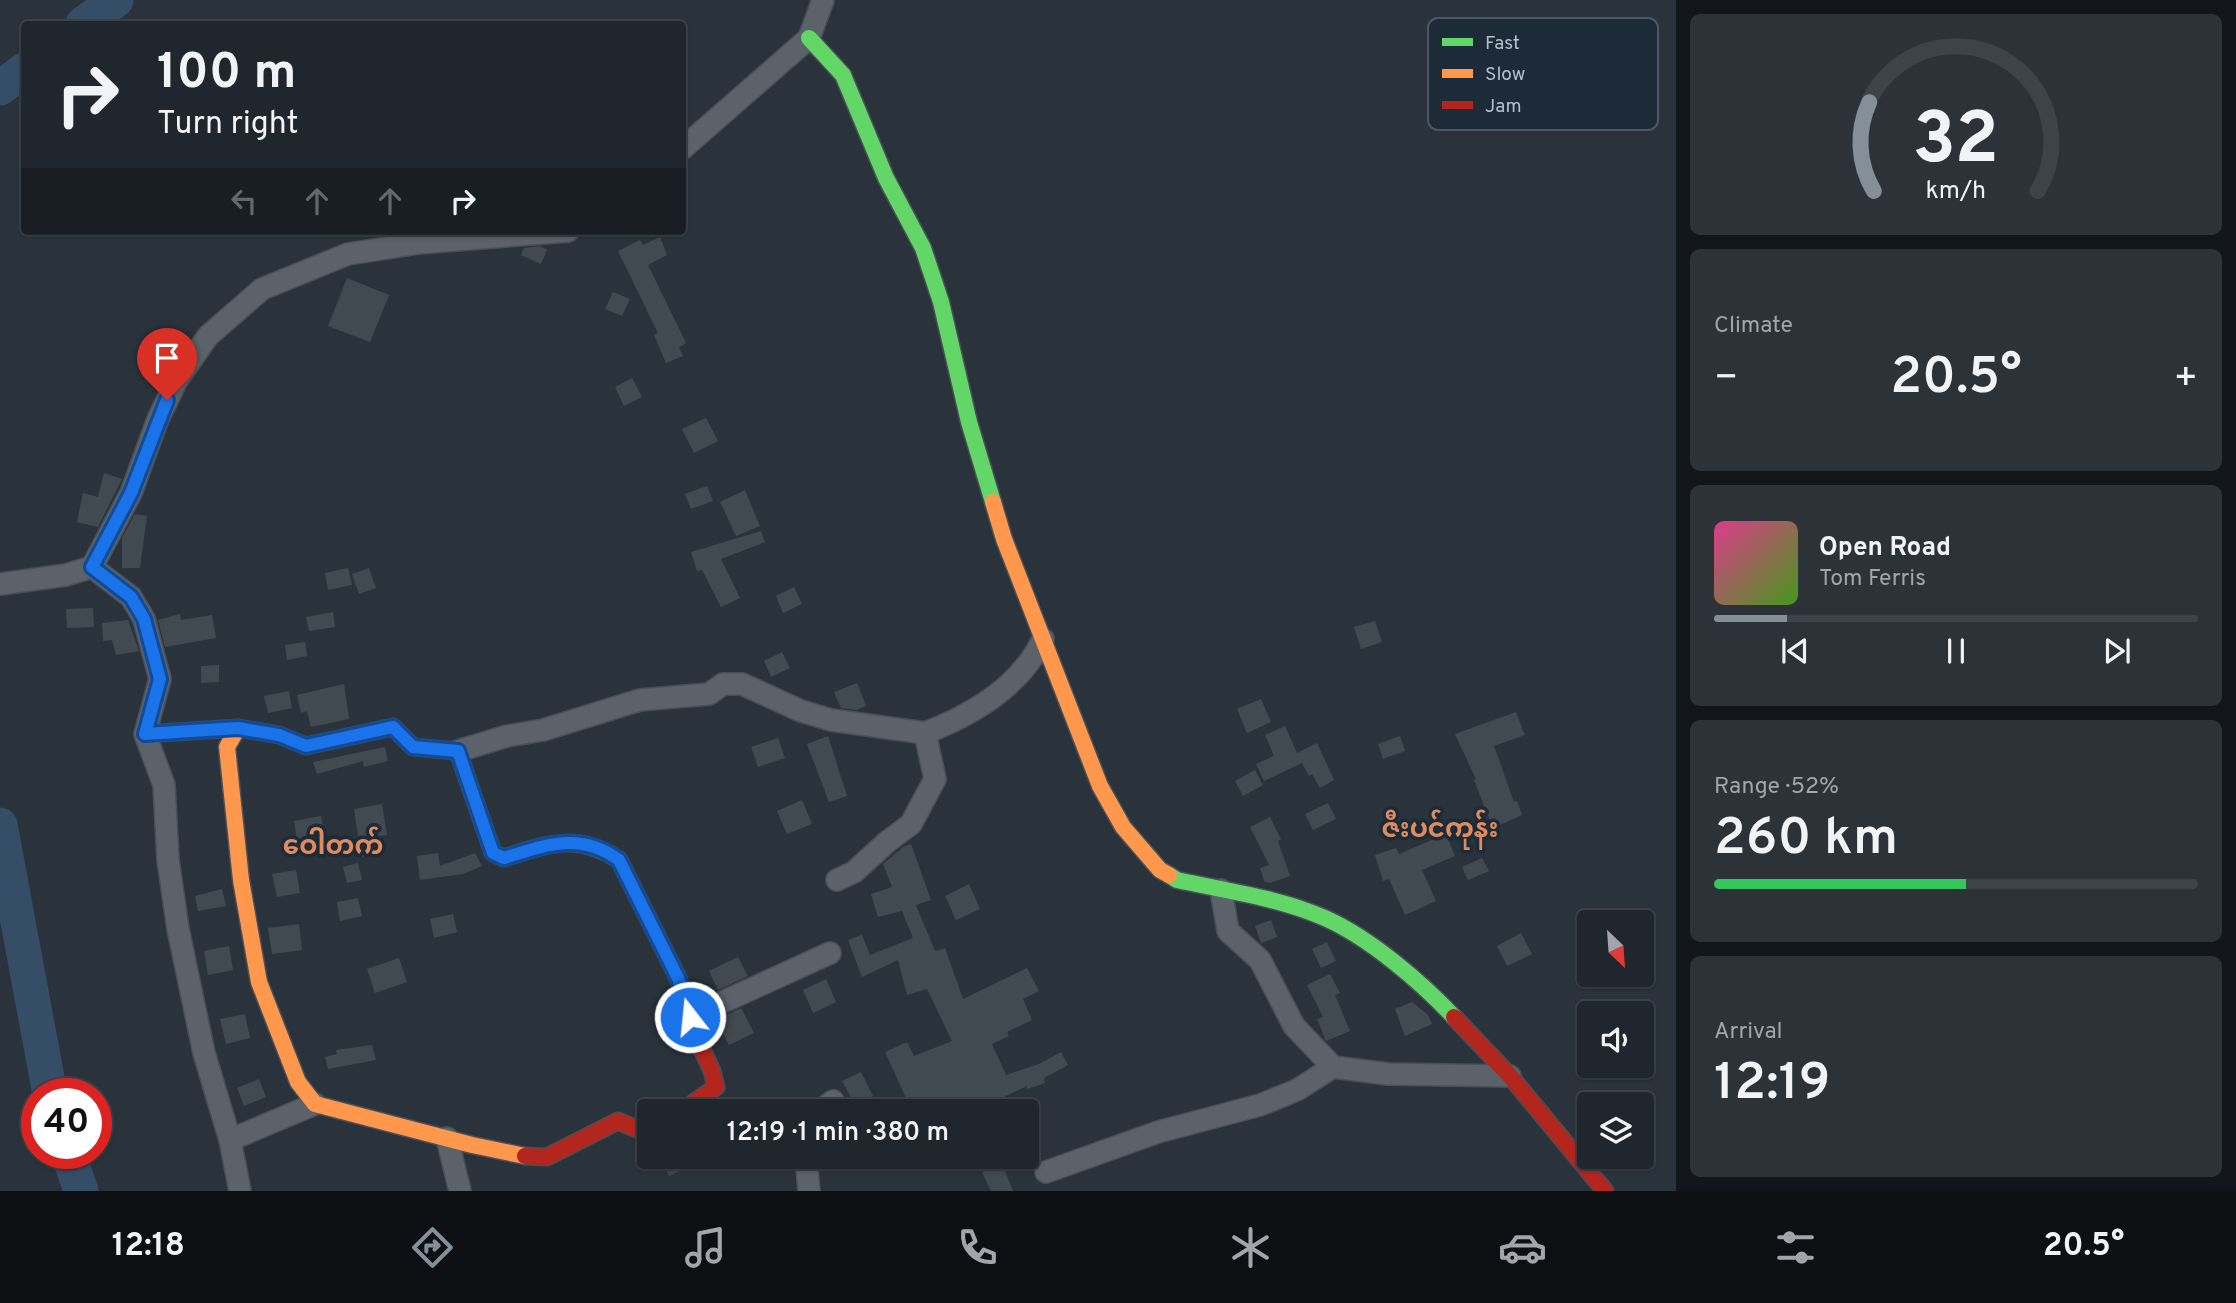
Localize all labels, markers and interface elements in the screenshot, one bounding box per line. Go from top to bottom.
legend [1428,18,1658,130]
text: Fast [1485,32,1520,56]
text: 100 m [157,44,296,106]
icon: right [42,49,133,140]
text: Slow [1485,63,1525,87]
text: Jam [1485,95,1522,119]
text: 32 [1913,97,1999,189]
text: Turn right [157,105,299,145]
text: km/h [1926,176,1986,208]
icon: left [225,182,263,220]
icon: ahead [298,182,336,220]
icon: ahead [371,182,409,220]
icon: right [444,182,482,220]
text: Climate [1714,312,1793,341]
pin [137,328,197,400]
icon: arrive [148,339,186,377]
text: 20.5° [1890,346,2022,412]
text: − [1714,355,1739,404]
text: + [2173,355,2198,404]
text: Open Road [1819,532,1951,565]
text: Tom Ferris [1819,565,1926,594]
icon: previous [1776,632,1814,670]
icon: pause [1937,632,1975,670]
icon: next [2098,632,2136,670]
text: Range · 52% [1714,773,1839,802]
text: 260 km [1714,807,1898,873]
district label: ဇီးပင်ကုန်း [1382,809,1498,850]
district label: ဝေါတက် [283,826,383,864]
north arrow [1577,910,1654,987]
map controls [1577,910,1654,1169]
position arrow [653,980,727,1054]
button: sound [1577,1001,1654,1078]
text: Arrival [1714,1018,1783,1047]
text: 12:19 [1714,1052,1830,1118]
speed limit sign: 40 [21,1078,112,1169]
button: layers [1577,1092,1654,1169]
text: 12:19 · 1 min · 380 m [727,1117,949,1150]
icon: directions [408,1223,457,1272]
icon: music [681,1223,730,1272]
icon: phone [953,1223,1002,1272]
icon: climate [1226,1223,1275,1272]
icon: car [1498,1223,1547,1272]
icon: filters [1771,1223,1820,1272]
text: 12:18 [112,1227,185,1267]
text: 20.5° [2043,1227,2124,1267]

